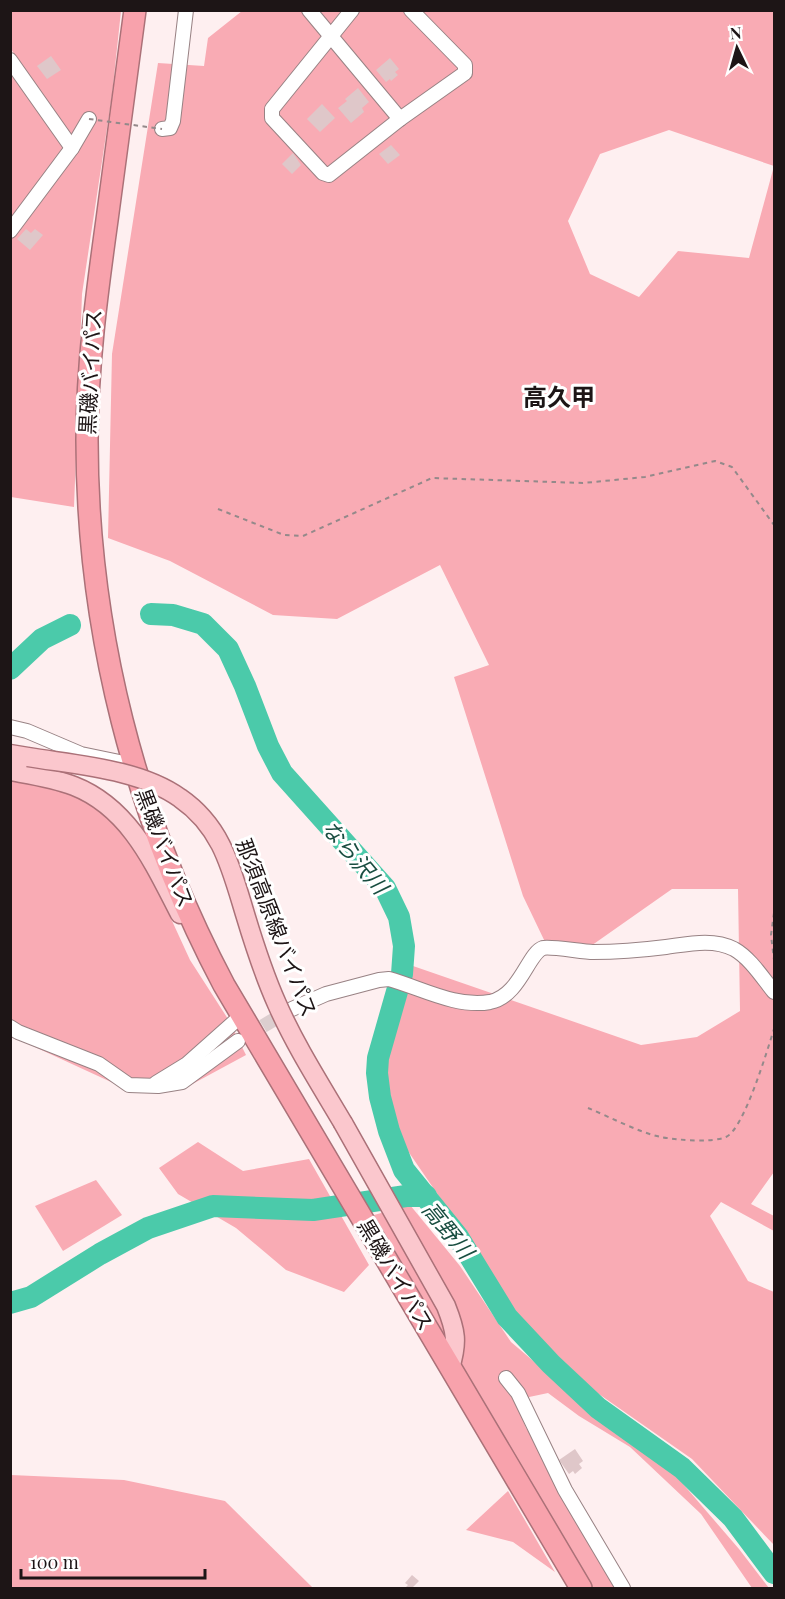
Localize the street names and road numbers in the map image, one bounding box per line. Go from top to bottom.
street label: 黒磯バイパス [72,308,106,435]
street label: 黒磯バイパス [130,784,201,911]
street label: 那須高原線バイパス [231,834,325,1020]
street label: 黒磯バイパス [352,1213,441,1335]

